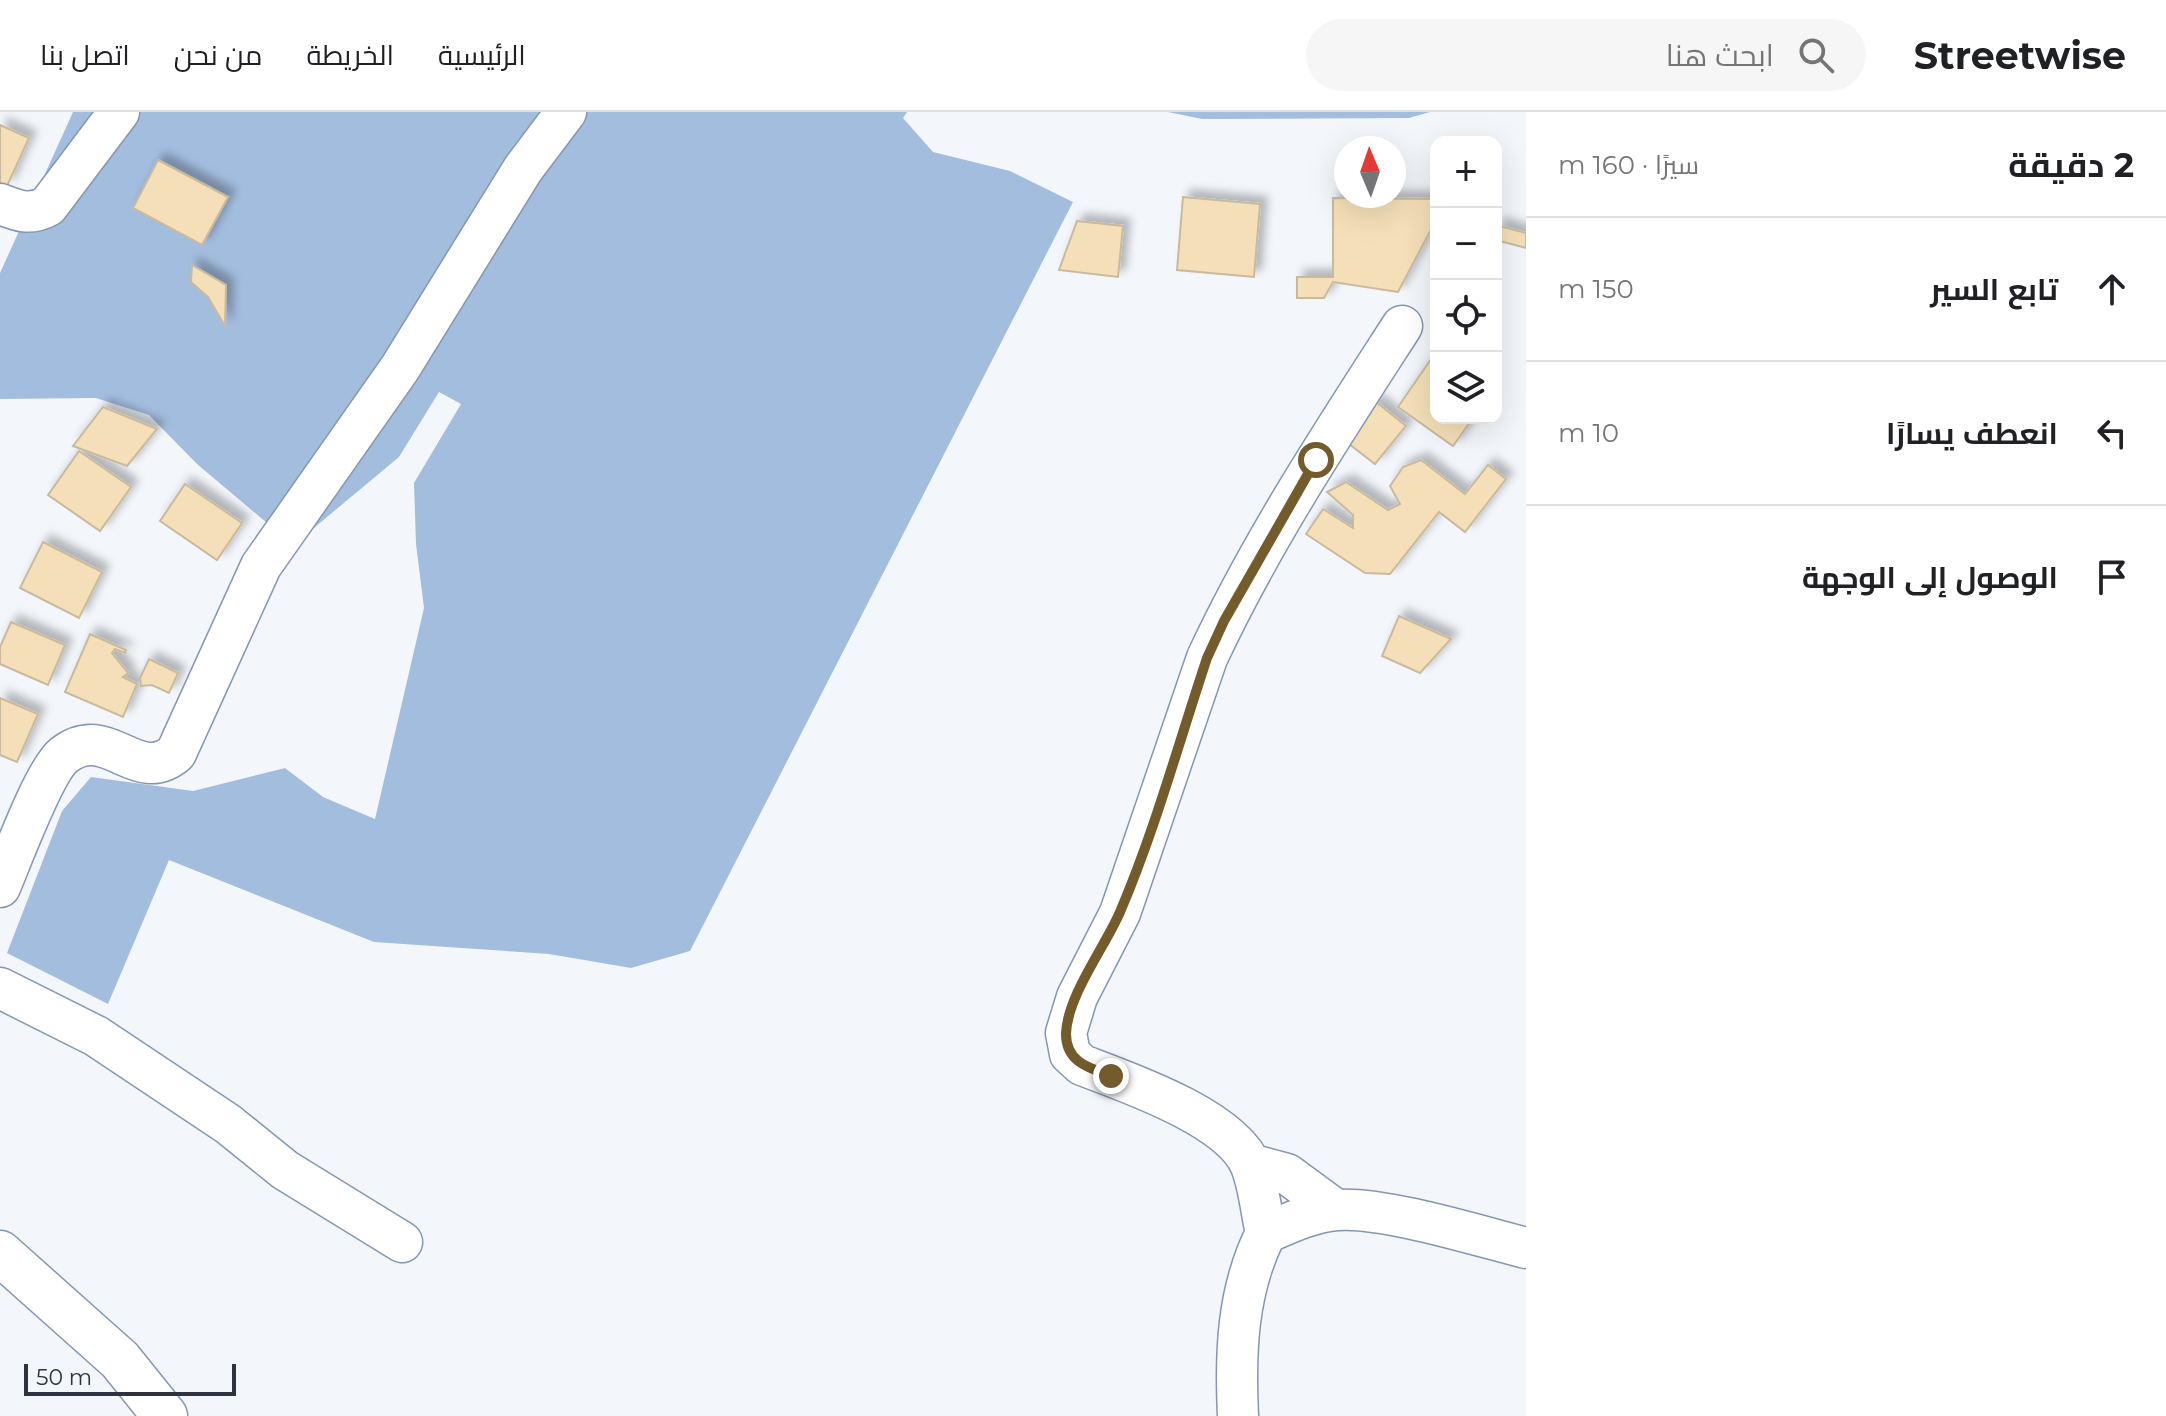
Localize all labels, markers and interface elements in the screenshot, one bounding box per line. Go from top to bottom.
search box [1306,19,1866,91]
text: Streetwise [1914,32,2126,79]
icon: search [1794,33,1838,77]
text: ابحث هنا [1666,37,1774,74]
text: اتصل بنا [40,38,130,72]
text: من نحن [174,38,263,72]
text: الخريطة [307,38,394,72]
text: الرئيسية [438,38,526,72]
north arrow [1334,136,1406,208]
map controls [1430,136,1502,424]
button: + [1430,136,1502,208]
text: 2 دقيقة [2008,144,2134,186]
text: سيرًا · 160 m [1558,149,1699,181]
button: − [1430,208,1502,280]
icon: ahead [2090,267,2134,311]
text: تابع السير [1930,271,2058,308]
text: 150 m [1558,273,1634,305]
button: locate [1430,280,1502,352]
button: layers [1430,352,1502,424]
icon: left [2090,411,2134,455]
text: انعطف يسارًا [1886,415,2058,452]
text: 10 m [1558,417,1619,449]
route start [1298,442,1334,478]
icon: arrive [2090,555,2134,599]
text: الوصول إلى الوجهة [1802,559,2058,596]
route end [1093,1058,1129,1094]
scale bar [24,1360,236,1396]
text: 50 m [36,1364,92,1391]

